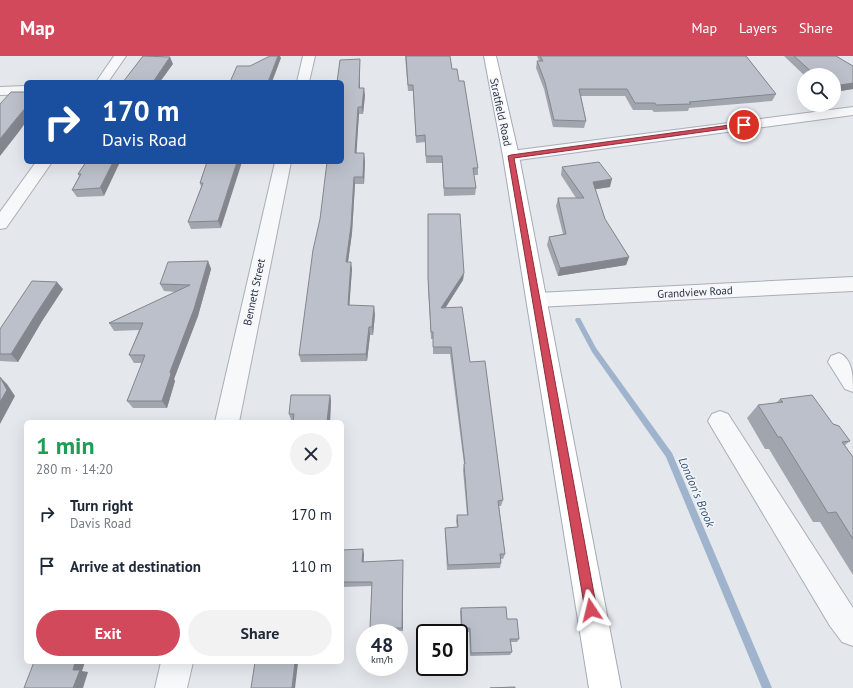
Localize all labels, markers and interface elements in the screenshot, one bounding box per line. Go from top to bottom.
text: Map [20,16,55,40]
text: Map [691,19,717,37]
text: Layers [739,19,777,37]
text: Share [799,19,833,37]
map controls [797,68,841,112]
button: search [797,68,841,112]
street label: Stratfield Road [487,77,515,147]
text: 170 m [102,92,179,129]
icon: right [36,96,88,148]
pin [727,108,761,142]
icon: arrive [733,114,755,136]
text: Davis Road [102,128,187,151]
street label: Bennett Street [240,257,268,327]
street label: Grandview Road [657,283,733,301]
text: 1 min [36,430,95,461]
button: close [290,433,332,475]
water label: London's Brook [676,455,719,530]
text: 280 m · 14:20 [36,461,113,478]
text: Turn right [70,496,133,515]
icon: right [36,503,58,525]
text: 170 m [291,505,332,524]
text: Davis Road [70,515,131,532]
icon: arrive [36,555,58,577]
text: Arrive at destination [70,557,201,576]
text: 110 m [291,557,332,576]
position arrow [570,589,612,631]
button: Exit [36,610,180,656]
button: Share [188,610,332,656]
speed limit sign: 50 [416,624,468,676]
text: 48 [371,632,393,658]
text: km/h [371,653,393,666]

